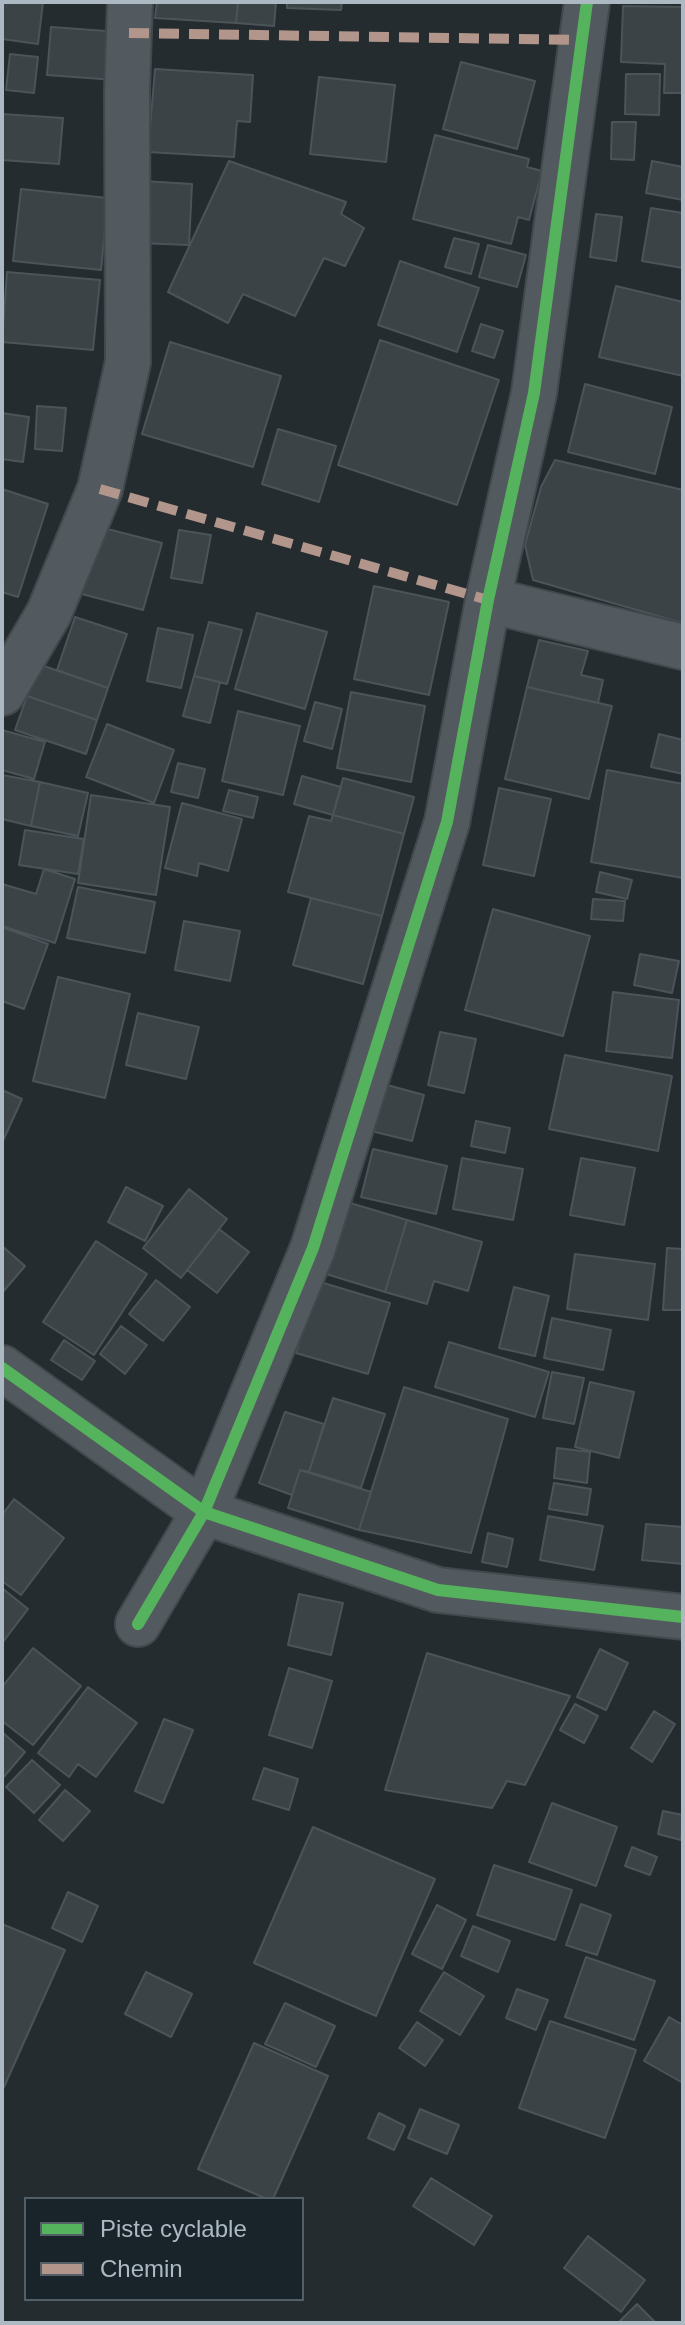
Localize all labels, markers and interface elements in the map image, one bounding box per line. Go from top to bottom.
legend [24,2197,304,2301]
text: Piste cyclable [100,2215,247,2242]
text: Chemin [100,2255,183,2282]

